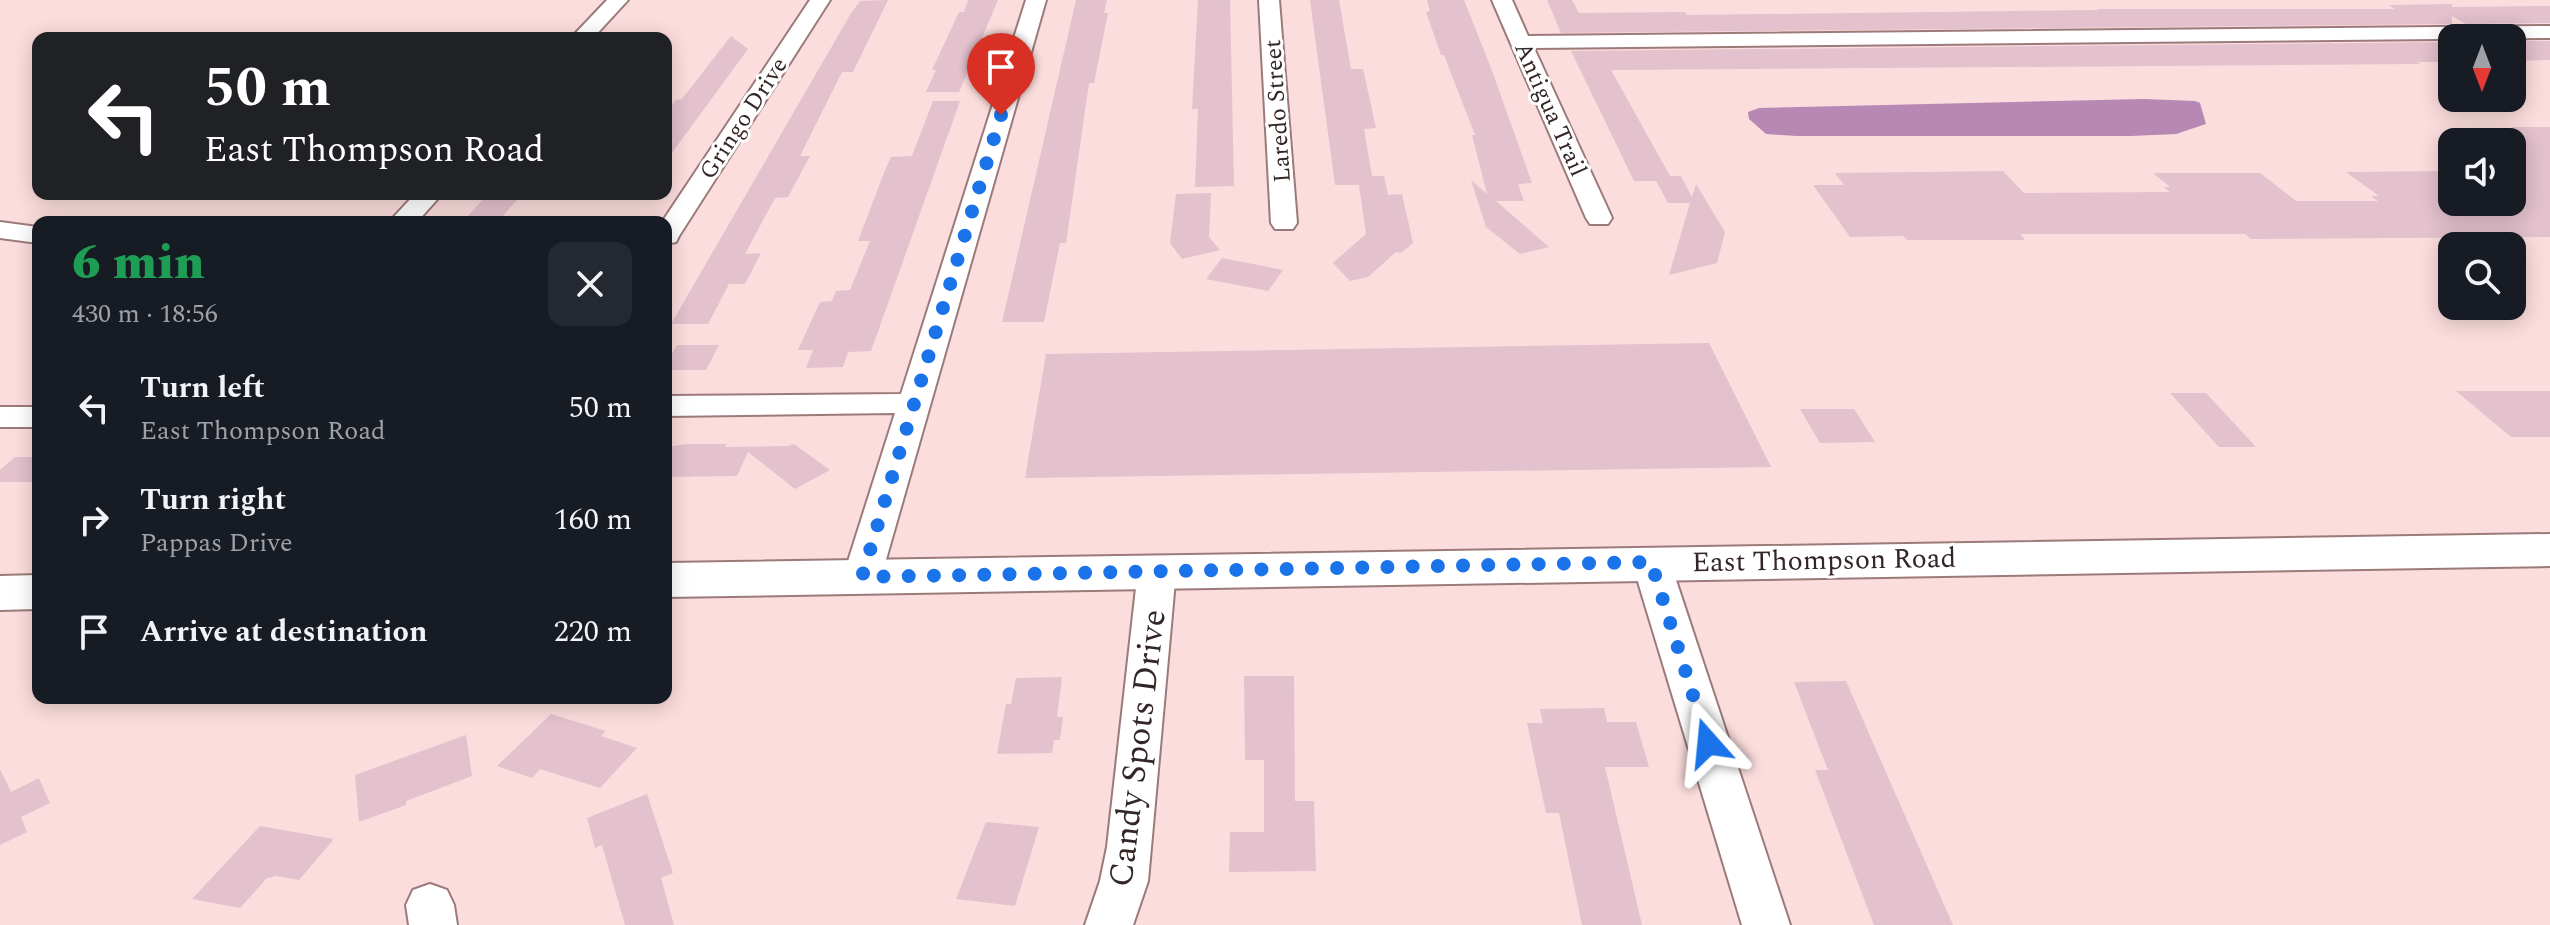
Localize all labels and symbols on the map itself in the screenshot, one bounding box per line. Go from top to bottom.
north arrow [2438,24,2526,112]
pin [967,33,1035,115]
street label: Antigua Trail [1504,36,1596,182]
street label: Laredo Street [1255,38,1301,184]
street label: Gringo Drive [691,50,797,187]
street label: East Thompson Road [1691,537,1957,584]
street label: Candy Spots Drive [1095,606,1181,890]
position arrow [1666,701,1750,785]

